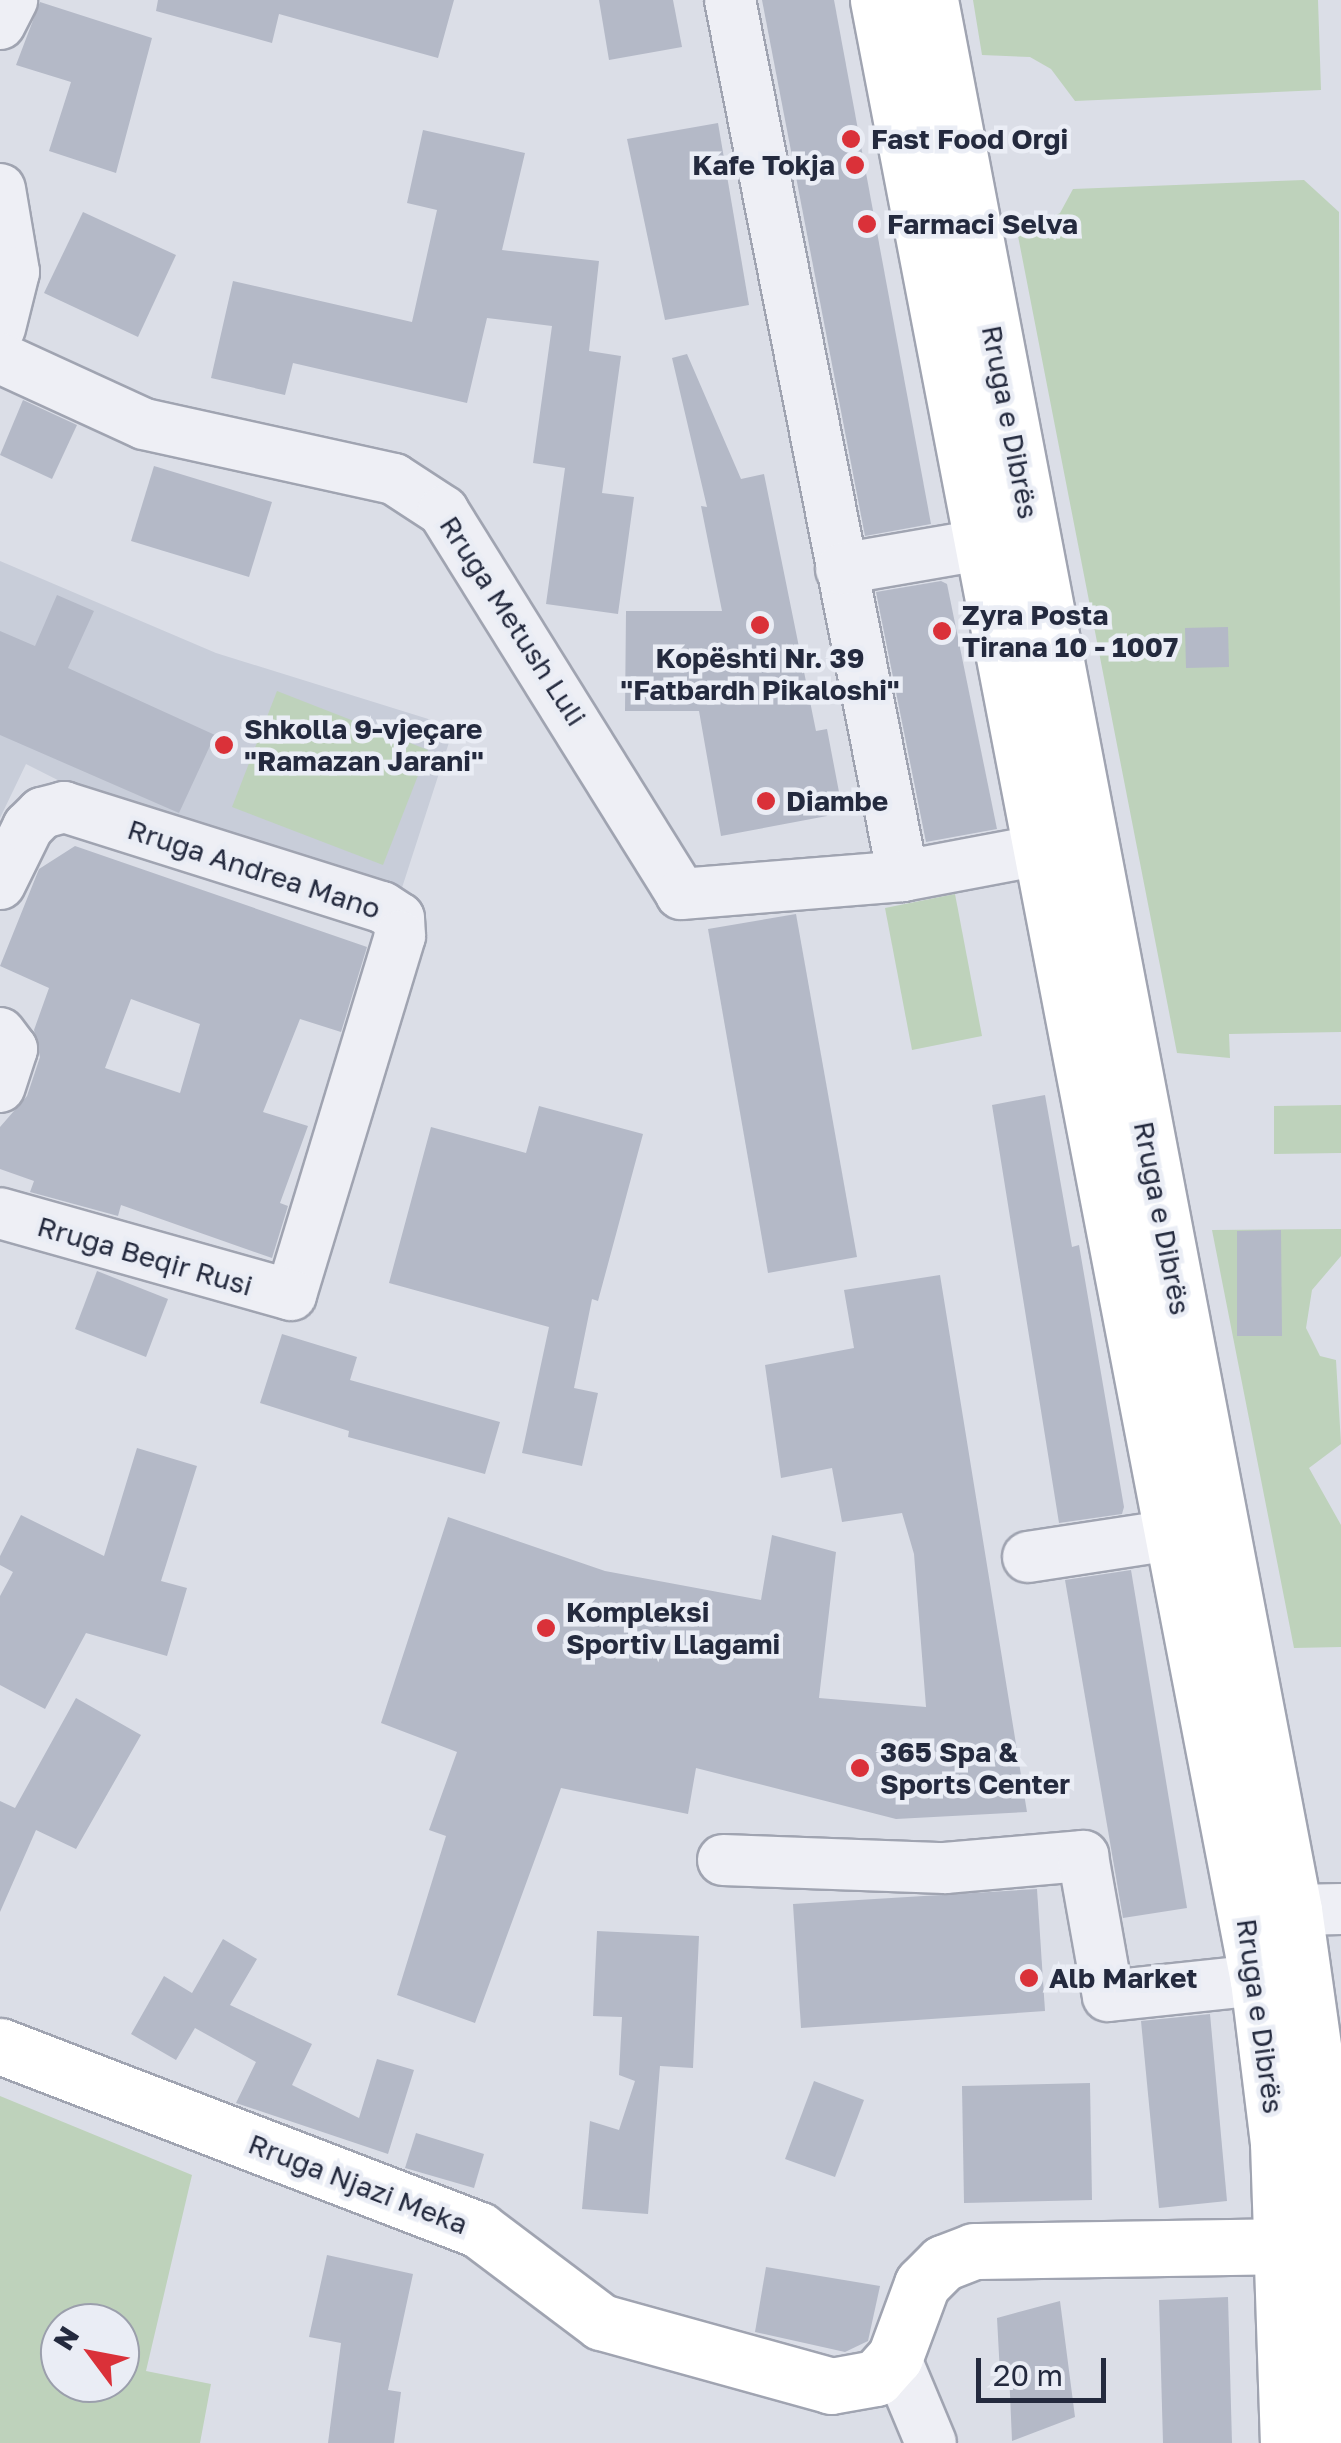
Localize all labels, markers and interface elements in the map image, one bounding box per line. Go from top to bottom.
place label: Fast Food Orgi [871,122,1068,156]
marker: Fast Food Orgi [840,128,862,150]
place label: Kafe Tokja [692,148,835,182]
marker: Kafe Tokja [844,154,866,176]
place label: Farmaci Selva [887,207,1078,241]
marker: Farmaci Selva [856,213,878,235]
street label: Rruga e Dibrës [975,322,1045,522]
street label: Rruga Metush Luli [433,510,593,732]
place label: Zyra Posta Tirana 10 - 1007 [962,598,1178,664]
marker: Kopështi Nr. 39 "Fatbardh Pikaloshi" [749,614,771,636]
marker: Zyra Posta Tirana 10 - 1007 [931,620,953,642]
place label: Kopështi Nr. 39 "Fatbardh Pikaloshi" [620,641,900,707]
place label: Shkolla 9-vjeçare "Ramazan Jarani" [244,712,484,778]
marker: Shkolla 9-vjeçare "Ramazan Jarani" [213,734,235,756]
place label: Diambe [786,784,888,818]
marker: Diambe [755,790,777,812]
street label: Rruga Andrea Mano [123,812,385,926]
street label: Rruga e Dibrës [1127,1118,1197,1318]
street label: Rruga Beqir Rusi [34,1209,256,1303]
place label: Kompleksi Sportiv Llagami [566,1595,780,1661]
marker: Kompleksi Sportiv Llagami [535,1617,557,1639]
place label: 365 Spa & Sports Center [880,1735,1070,1801]
marker: 365 Spa & Sports Center [849,1757,871,1779]
street label: Rruga e Dibrës [1230,1917,1290,2115]
place label: Alb Market [1049,1961,1198,1995]
marker: Alb Market [1018,1967,1040,1989]
street label: Rruga Njazi Meka [244,2127,472,2241]
north arrow [40,2303,140,2403]
text: N [46,2320,85,2356]
scale bar [981,2338,1111,2400]
text: 20 m [993,2357,1063,2393]

